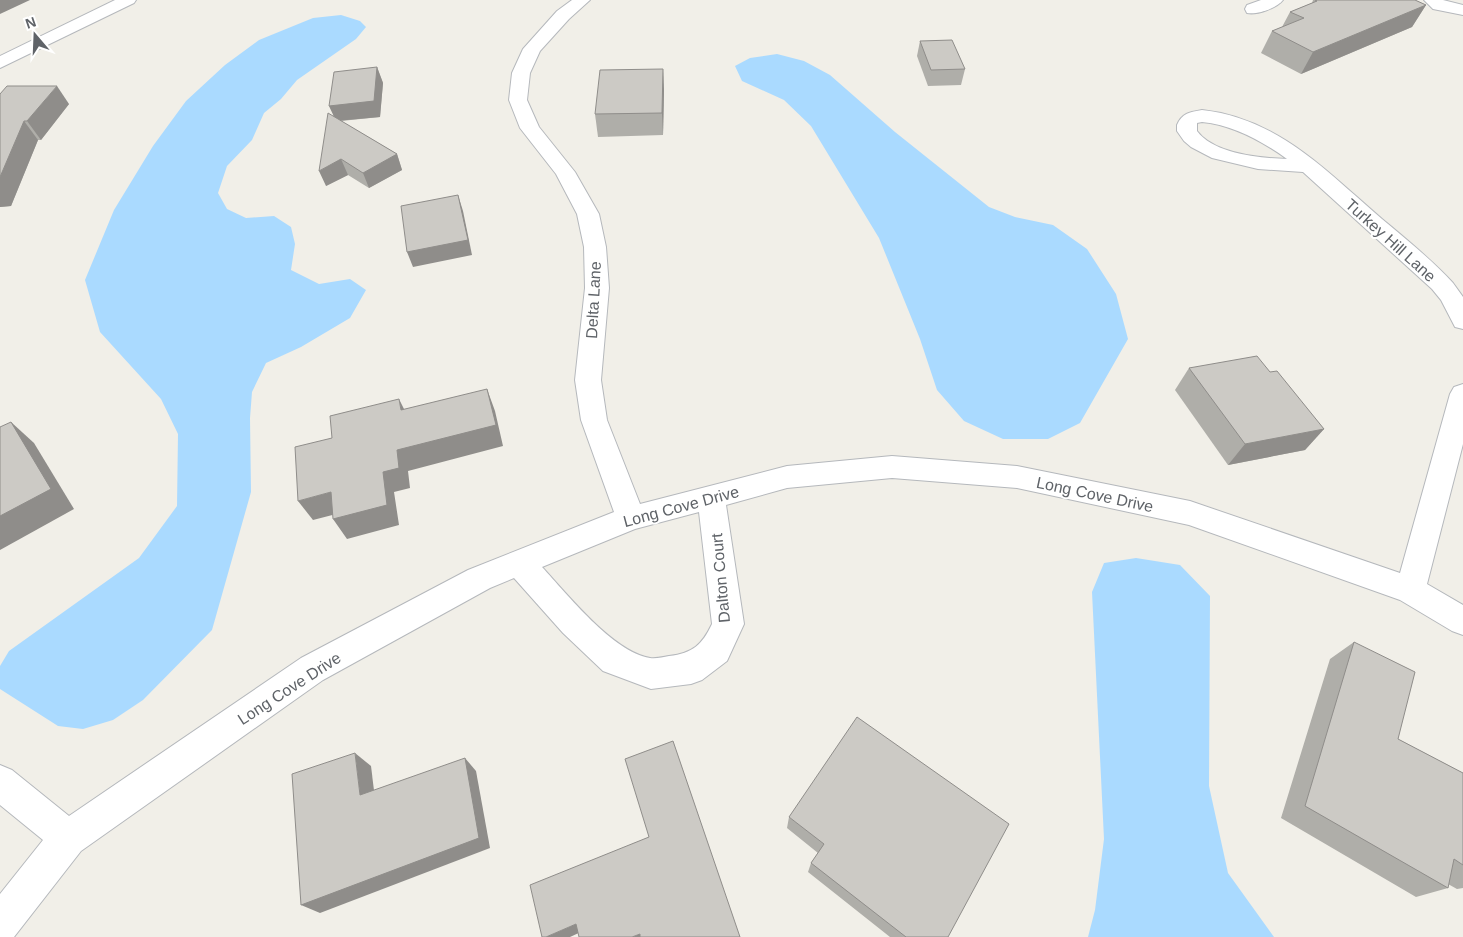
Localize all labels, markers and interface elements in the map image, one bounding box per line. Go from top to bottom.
north arrow [10,10,60,60]
text: N [23,13,38,32]
street label: Turkey Hill Lane [1342,196,1439,285]
street label: Delta Lane [583,261,604,339]
street label: Long Cove Drive [1035,474,1155,515]
street label: Long Cove Drive [621,483,741,530]
street label: Dalton Court [708,532,733,623]
street label: Long Cove Drive [235,649,344,728]

